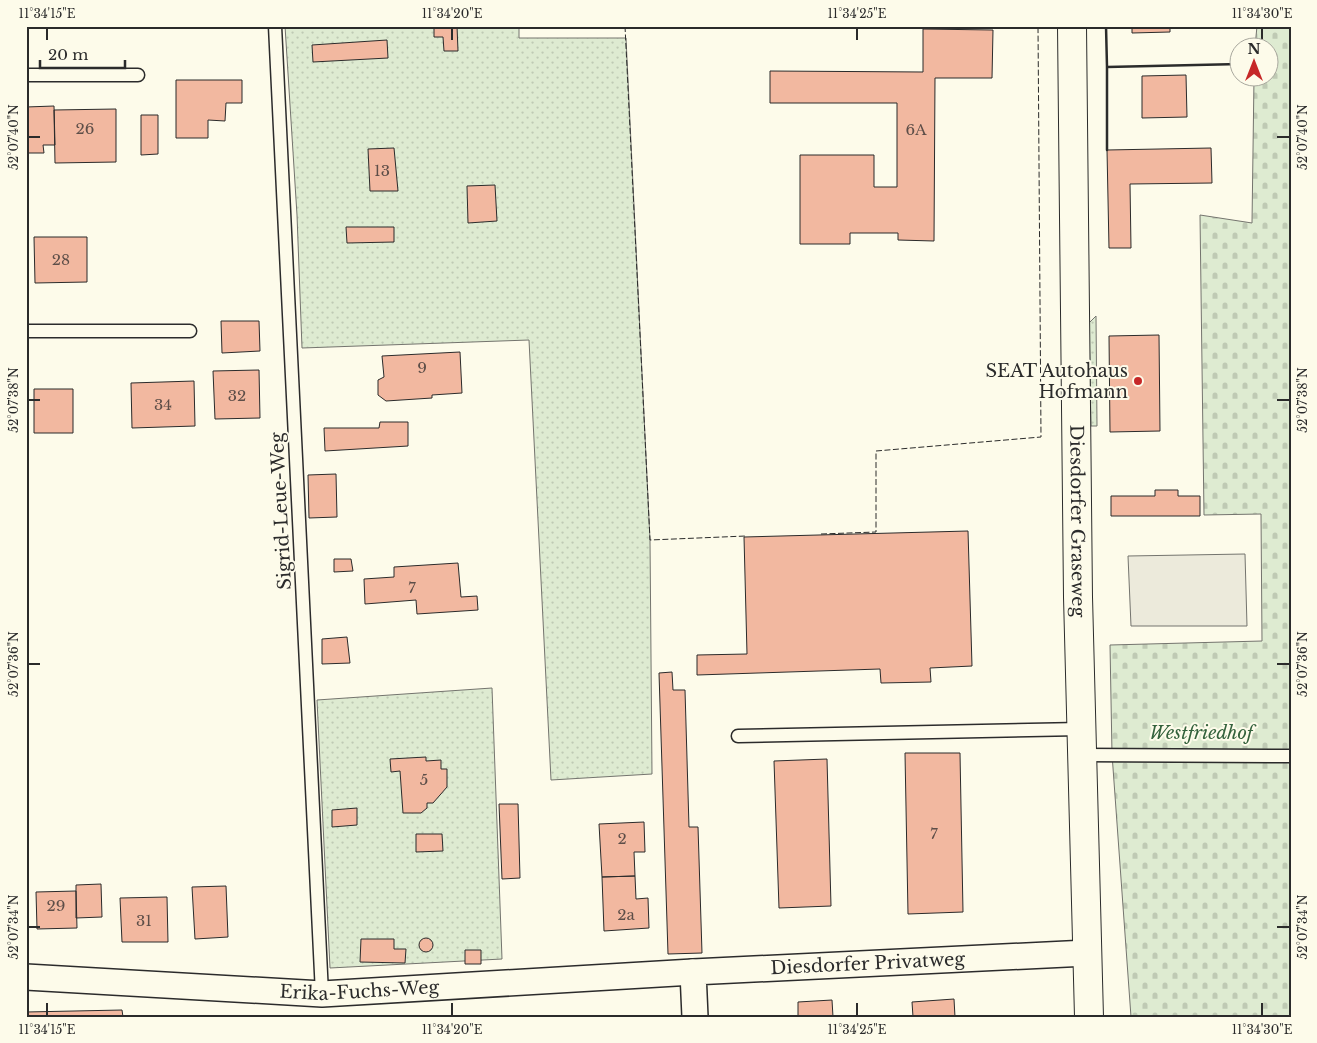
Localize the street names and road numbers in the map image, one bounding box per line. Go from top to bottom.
street label: Diesdorfer Graseweg [1065,425,1090,618]
street label: Sigrid-Leue-Weg [266,431,296,590]
street label: Diesdorfer Privatweg [770,948,966,979]
street label: Erika-Fuchs-Weg [279,976,440,1005]

